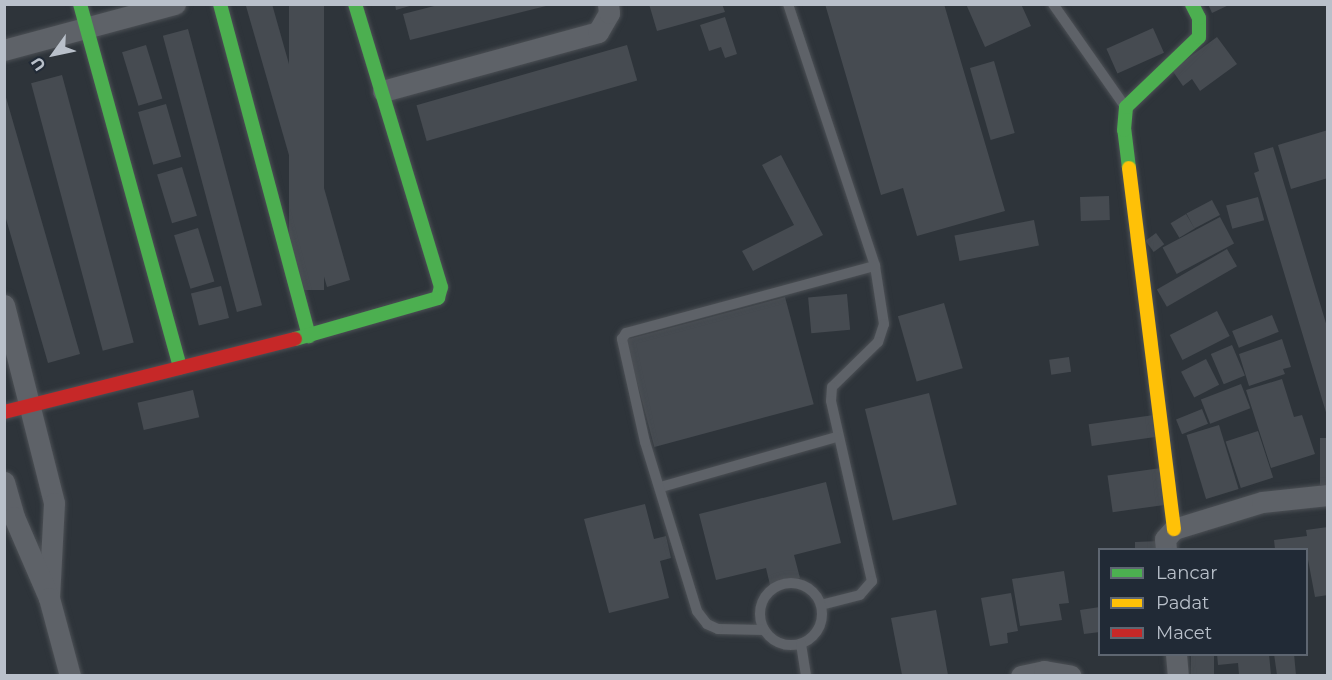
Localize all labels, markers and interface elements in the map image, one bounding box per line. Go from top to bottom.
north arrow [24,24,84,84]
text: U [27,54,50,75]
legend [1098,548,1308,656]
text: Lancar [1156,562,1217,584]
text: Padat [1156,592,1209,614]
text: Macet [1156,622,1212,644]

